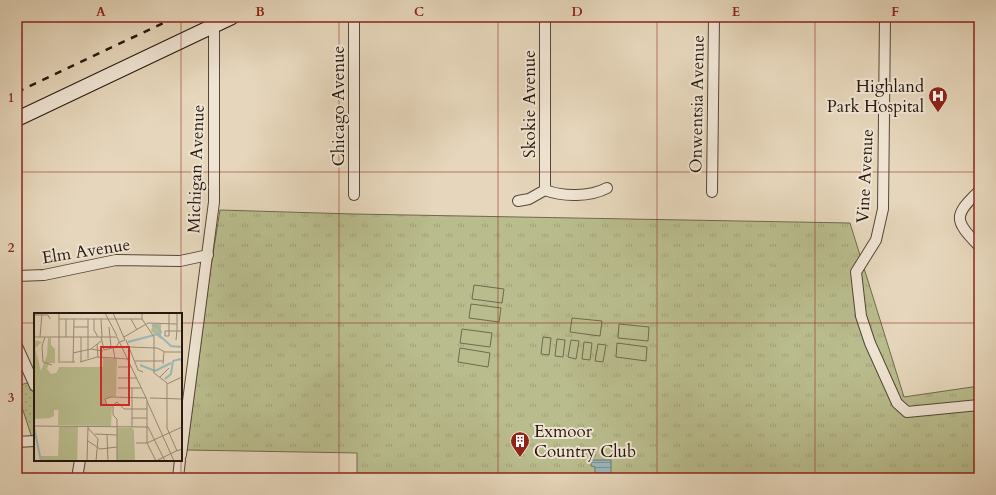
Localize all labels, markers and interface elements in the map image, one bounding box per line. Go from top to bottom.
text: A [96,3,106,21]
text: B [255,3,265,21]
text: C [414,3,424,21]
text: D [571,3,583,21]
text: E [732,3,740,21]
text: F [891,3,899,21]
street label: Onwentsia Avenue [684,35,710,173]
street label: Chicago Avenue [327,46,350,166]
street label: Skokie Avenue [518,50,541,158]
place label: Highland Park Hospital [827,75,925,118]
hospital icon: Highland Park Hospital [927,85,949,113]
text: 1 [8,89,14,107]
street label: Michigan Avenue [182,104,210,234]
street label: Vine Avenue [851,128,879,224]
street label: Elm Avenue [40,233,132,269]
text: 2 [8,239,15,257]
inset map [34,313,182,461]
text: 3 [8,389,15,407]
place label: Exmoor Country Club [534,420,636,463]
building icon: Exmoor Country Club [509,430,531,458]

